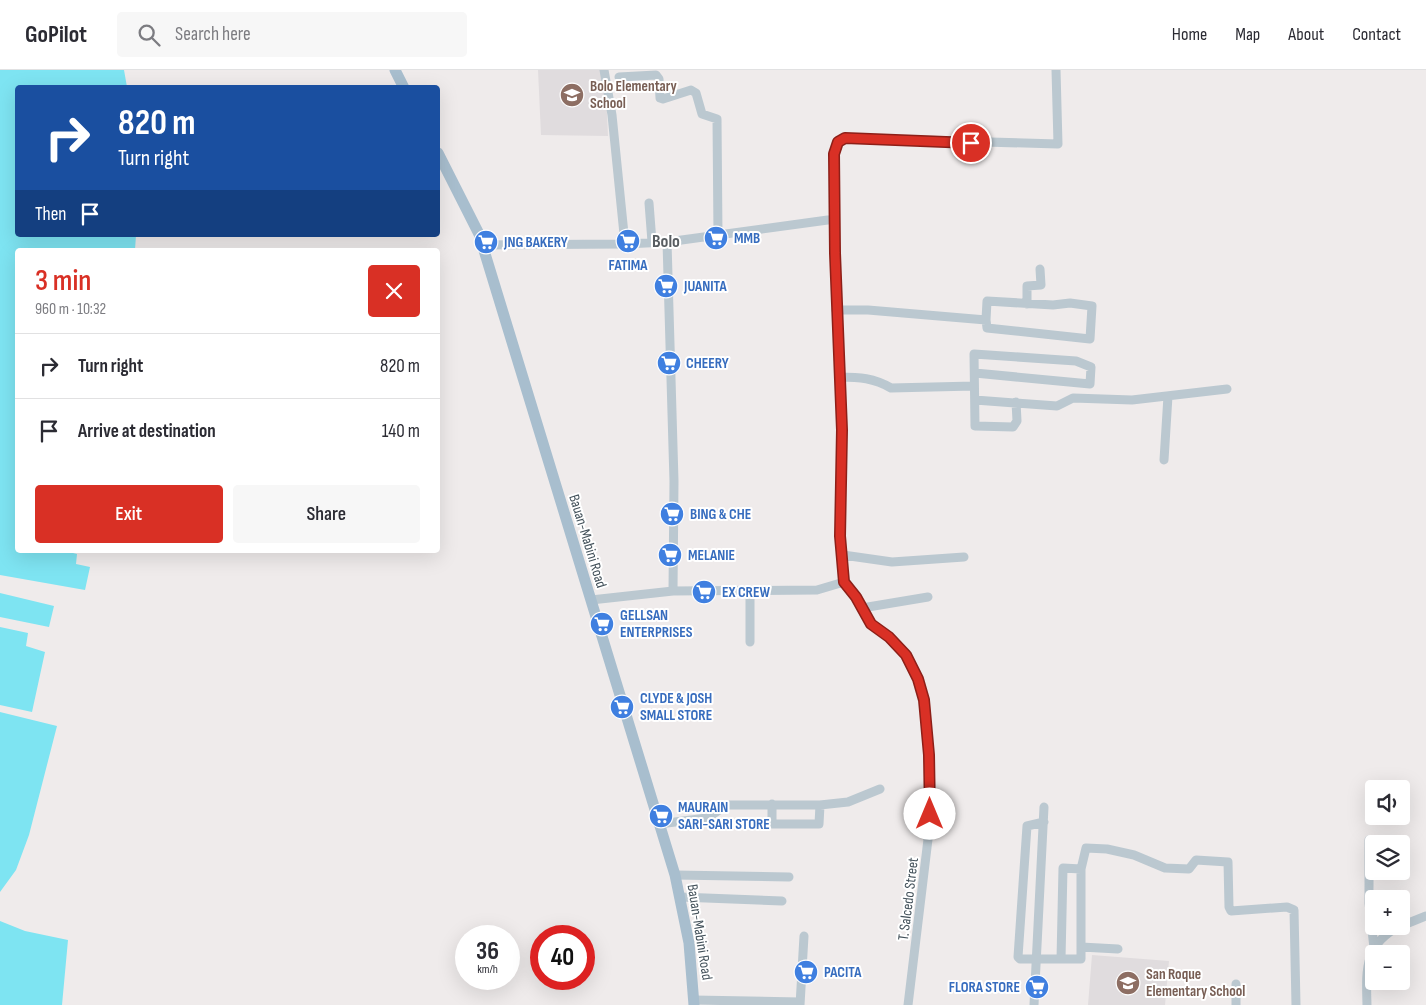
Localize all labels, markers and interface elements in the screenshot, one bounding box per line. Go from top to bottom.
search box [117,12,467,57]
text: GoPilot [25,20,87,49]
icon: search [135,21,163,49]
text: Search here [175,23,251,46]
text: Home [1172,24,1207,45]
text: Map [1235,24,1260,45]
text: About [1288,24,1324,45]
text: Contact [1352,24,1401,45]
place label: Bolo Elementary School [590,77,678,113]
school or university icon: Bolo Elementary School [559,82,585,108]
text: 820 m [118,102,195,145]
icon: right [35,105,100,170]
pin [950,122,992,164]
icon: arrive [957,129,985,157]
text: Turn right [118,145,189,172]
icon: arrive [76,200,104,228]
text: Then [35,203,66,226]
supermarket icon: MMB [703,225,729,251]
supermarket icon: FATIMA [615,228,641,254]
supermarket icon: JNG BAKERY [473,229,499,255]
place label: MMB [734,229,760,248]
district label: Bolo [652,231,680,252]
place label: JNG BAKERY [503,233,568,252]
place label: FATIMA [609,256,648,275]
text: 3 min [35,263,91,299]
button: close [368,265,420,317]
supermarket icon: JUANITA [653,273,679,299]
place label: JUANITA [683,277,727,296]
text: 960 m · 10:32 [35,300,106,319]
supermarket icon: CHEERY [656,350,682,376]
icon: right [35,352,63,380]
place label: CHEERY [686,354,729,373]
text: Turn right [78,355,143,378]
text: 820 m [380,355,420,378]
icon: arrive [35,417,63,445]
text: Arrive at destination [78,420,216,443]
text: 140 m [382,420,420,443]
button: Exit [35,485,223,543]
button: Share [233,485,420,543]
street label: Bauan-Mabini Road [564,492,611,590]
supermarket icon: BING & CHE [659,501,685,527]
place label: BING & CHE [690,505,751,524]
supermarket icon: MELANIE [657,542,683,568]
place label: MELANIE [688,546,735,565]
supermarket icon: EX CREW [691,579,717,605]
place label: EX CREW [722,583,770,602]
place label: GELLSAN ENTERPRISES [620,606,693,642]
supermarket icon: GELLSAN ENTERPRISES [589,611,615,637]
place label: CLYDE & JOSH SMALL STORE [640,689,712,725]
supermarket icon: CLYDE & JOSH SMALL STORE [609,694,635,720]
map controls [1365,780,1410,990]
button: sound [1365,780,1410,825]
position arrow [903,787,955,839]
place label: MAURAIN SARI-SARI STORE [678,798,770,834]
supermarket icon: MAURAIN SARI-SARI STORE [648,803,674,829]
button: layers [1365,835,1410,880]
street label: T. Salcedo Street [894,856,923,942]
street label: Bauan-Mabini Road [683,883,716,981]
button: + [1365,890,1410,935]
speed limit sign: 40 [530,925,595,990]
text: 36 [476,936,499,967]
button: − [1365,945,1410,990]
supermarket icon: PACITA [793,959,819,985]
text: km/h [477,962,498,977]
place label: PACITA [824,963,862,982]
place label: San Roque Elementary School [1146,965,1245,1001]
school or university icon: San Roque Elementary School [1115,970,1141,996]
supermarket icon: FLORA STORE [1024,974,1050,1000]
place label: FLORA STORE [949,978,1020,997]

